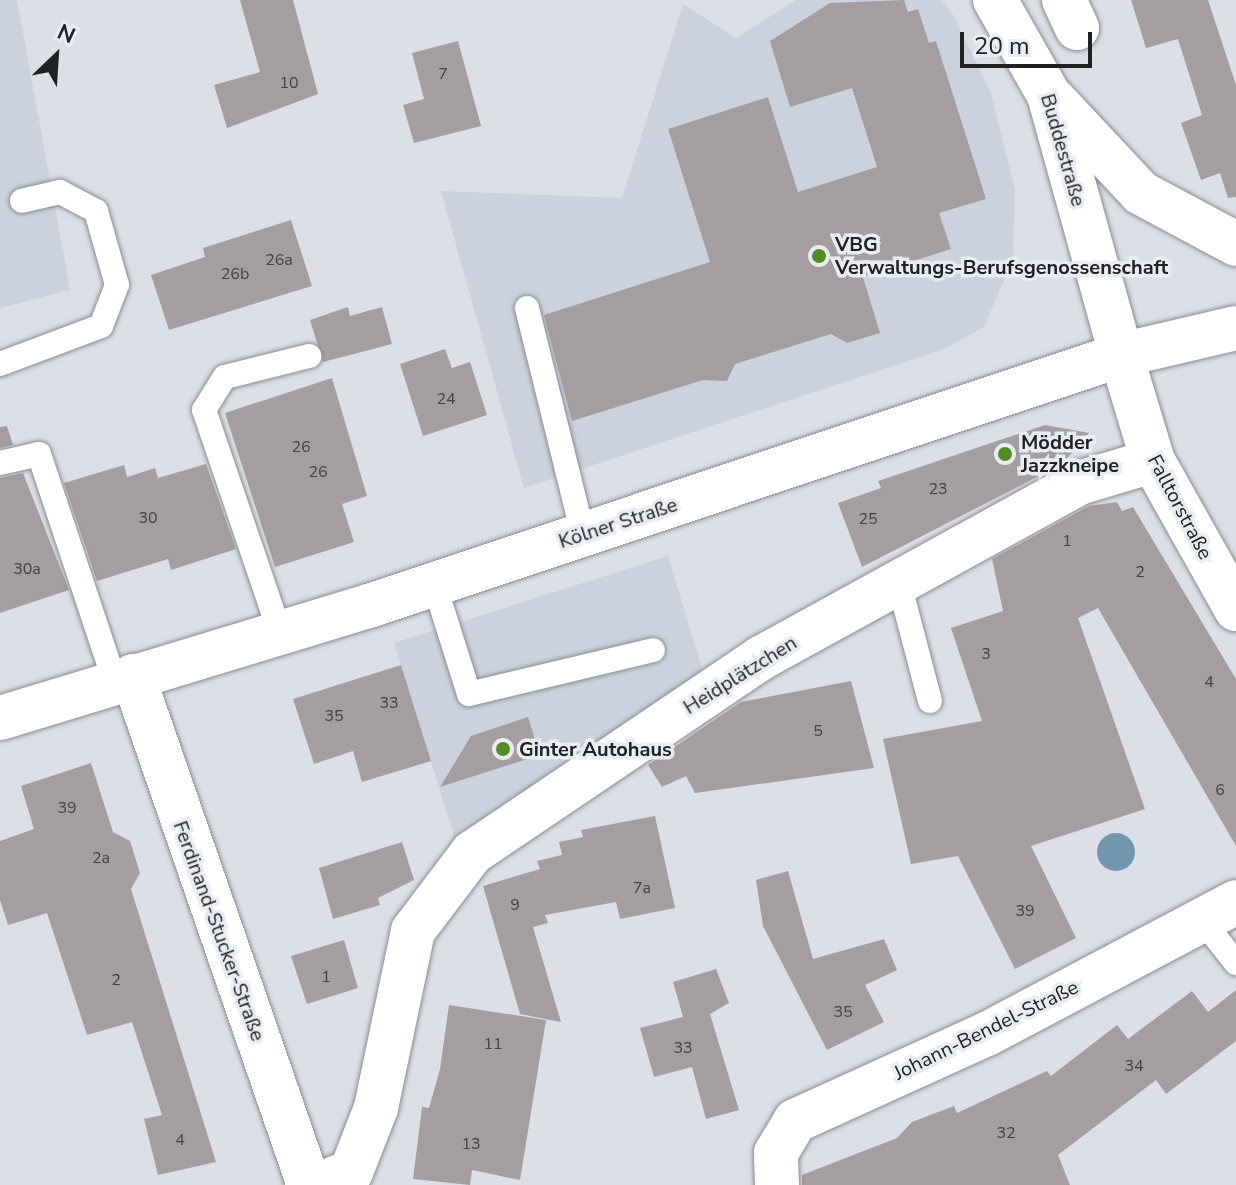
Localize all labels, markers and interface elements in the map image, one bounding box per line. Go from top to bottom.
north arrow [16,16,96,96]
scale bar [964,16,1096,66]
text: N [52,17,80,51]
text: 20 m [974,30,1030,62]
house number: 7 [438,64,448,84]
house number: 10 [279,73,299,93]
street label: Buddestraße [1036,91,1090,209]
place label: VBG Verwaltungs-Berufsgenossenschaft [835,232,1168,279]
marker: VBG Verwaltungs-Berufsgenossenschaft [810,247,828,265]
house number: 26a [265,250,293,270]
house number: 26b [221,264,249,284]
house number: 24 [436,389,456,409]
place label: Mödder Jazzkneipe [1021,430,1119,477]
house number: 26 [291,437,311,457]
marker: Mödder Jazzkneipe [996,445,1014,463]
street label: Falltorstraße [1142,451,1218,563]
house number: 26 [308,462,328,482]
house number: 23 [928,479,948,499]
street label: Kölner Straße [556,493,680,553]
house number: 30 [138,508,158,528]
house number: 25 [858,509,878,529]
house number: 1 [1062,531,1072,551]
house number: 30a [13,559,41,579]
house number: 2 [1135,562,1145,582]
street label: Heidplätzchen [679,631,801,719]
house number: 3 [981,644,991,664]
house number: 4 [1204,672,1214,692]
house number: 33 [379,693,399,713]
house number: 35 [324,706,344,726]
house number: 5 [813,721,823,741]
place label: Ginter Autohaus [519,737,672,761]
marker: Ginter Autohaus [494,740,512,758]
house number: 6 [1215,780,1225,800]
house number: 39 [57,798,77,818]
street label: Ferdinand-Stucker-Straße [168,818,270,1044]
house number: 2a [92,848,110,868]
house number: 7a [633,878,651,898]
house number: 9 [510,895,520,915]
house number: 39 [1015,901,1035,921]
house number: 1 [321,967,331,987]
house number: 2 [111,970,121,990]
street label: Johann-Bendel-Straße [890,975,1082,1085]
house number: 35 [833,1002,853,1022]
house number: 11 [483,1034,503,1054]
house number: 33 [673,1038,693,1058]
house number: 34 [1124,1056,1144,1076]
house number: 32 [996,1123,1016,1143]
house number: 4 [175,1130,185,1150]
house number: 13 [461,1134,481,1154]

